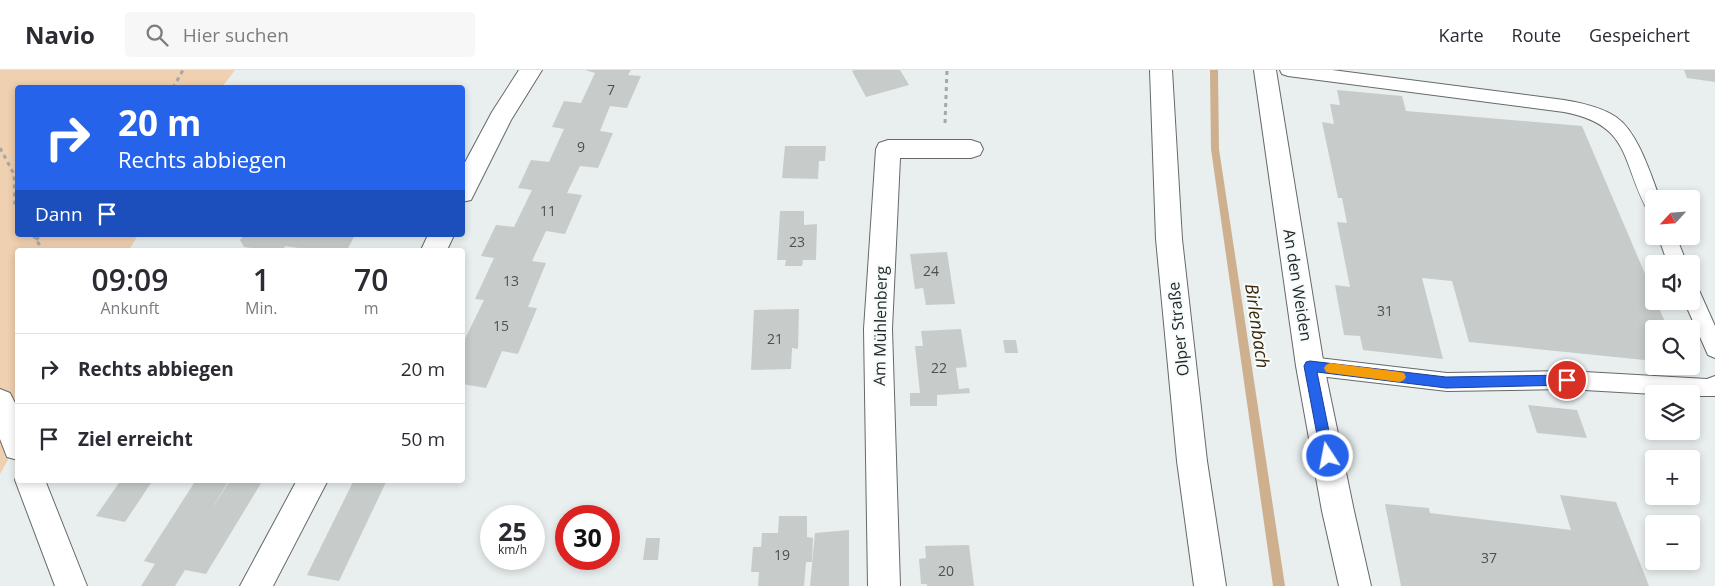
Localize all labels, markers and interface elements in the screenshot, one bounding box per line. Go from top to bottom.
search box [125,12,475,57]
text: Navio [25,18,95,51]
icon: search [143,21,171,49]
text: Hier suchen [183,22,289,48]
text: Karte [1439,23,1484,47]
text: Route [1512,23,1561,47]
text: Gespeichert [1589,23,1690,47]
house number: 7 [607,80,615,99]
text: 20 m [118,99,201,146]
icon: right [35,105,100,170]
house number: 9 [577,137,585,156]
text: Rechts abbiegen [118,144,287,174]
north arrow [1645,190,1700,245]
map controls [1645,190,1700,570]
icon: arrive [93,200,121,228]
text: Dann [35,201,83,227]
house number: 11 [540,201,556,220]
street label: An den Weiden [1278,227,1318,343]
house number: 23 [789,232,805,251]
button: sound [1645,255,1700,310]
text: 09:09 [92,259,168,300]
text: 1 [253,259,270,300]
text: 70 [354,259,388,300]
house number: 24 [923,261,939,280]
street label: Am Mühlenberg [868,266,892,386]
house number: 13 [503,271,519,290]
street label: Olper Straße [1162,281,1194,377]
water label: Birlenbach [1240,282,1276,370]
text: Ankunft [100,297,160,319]
text: Min. [245,297,277,319]
text: m [364,297,379,319]
house number: 31 [1377,301,1393,320]
house number: 15 [493,316,509,335]
button: search [1645,320,1700,375]
house number: 21 [767,329,783,348]
icon: right [35,355,63,383]
text: Rechts abbiegen [78,356,234,382]
text: 20 m [401,356,445,382]
house number: 22 [931,358,947,377]
pin [1546,359,1588,401]
icon: arrive [1553,366,1581,394]
button: layers [1645,385,1700,440]
icon: arrive [35,425,63,453]
text: Ziel erreicht [78,426,193,452]
text: 50 m [401,426,445,452]
position arrow [1301,429,1353,481]
button: + [1645,450,1700,505]
speed limit sign: 30 [555,505,620,570]
text: 25 [498,514,527,548]
button: − [1645,515,1700,570]
text: km/h [498,541,527,558]
house number: 19 [774,545,790,564]
house number: 37 [1481,548,1497,567]
house number: 20 [938,561,954,580]

